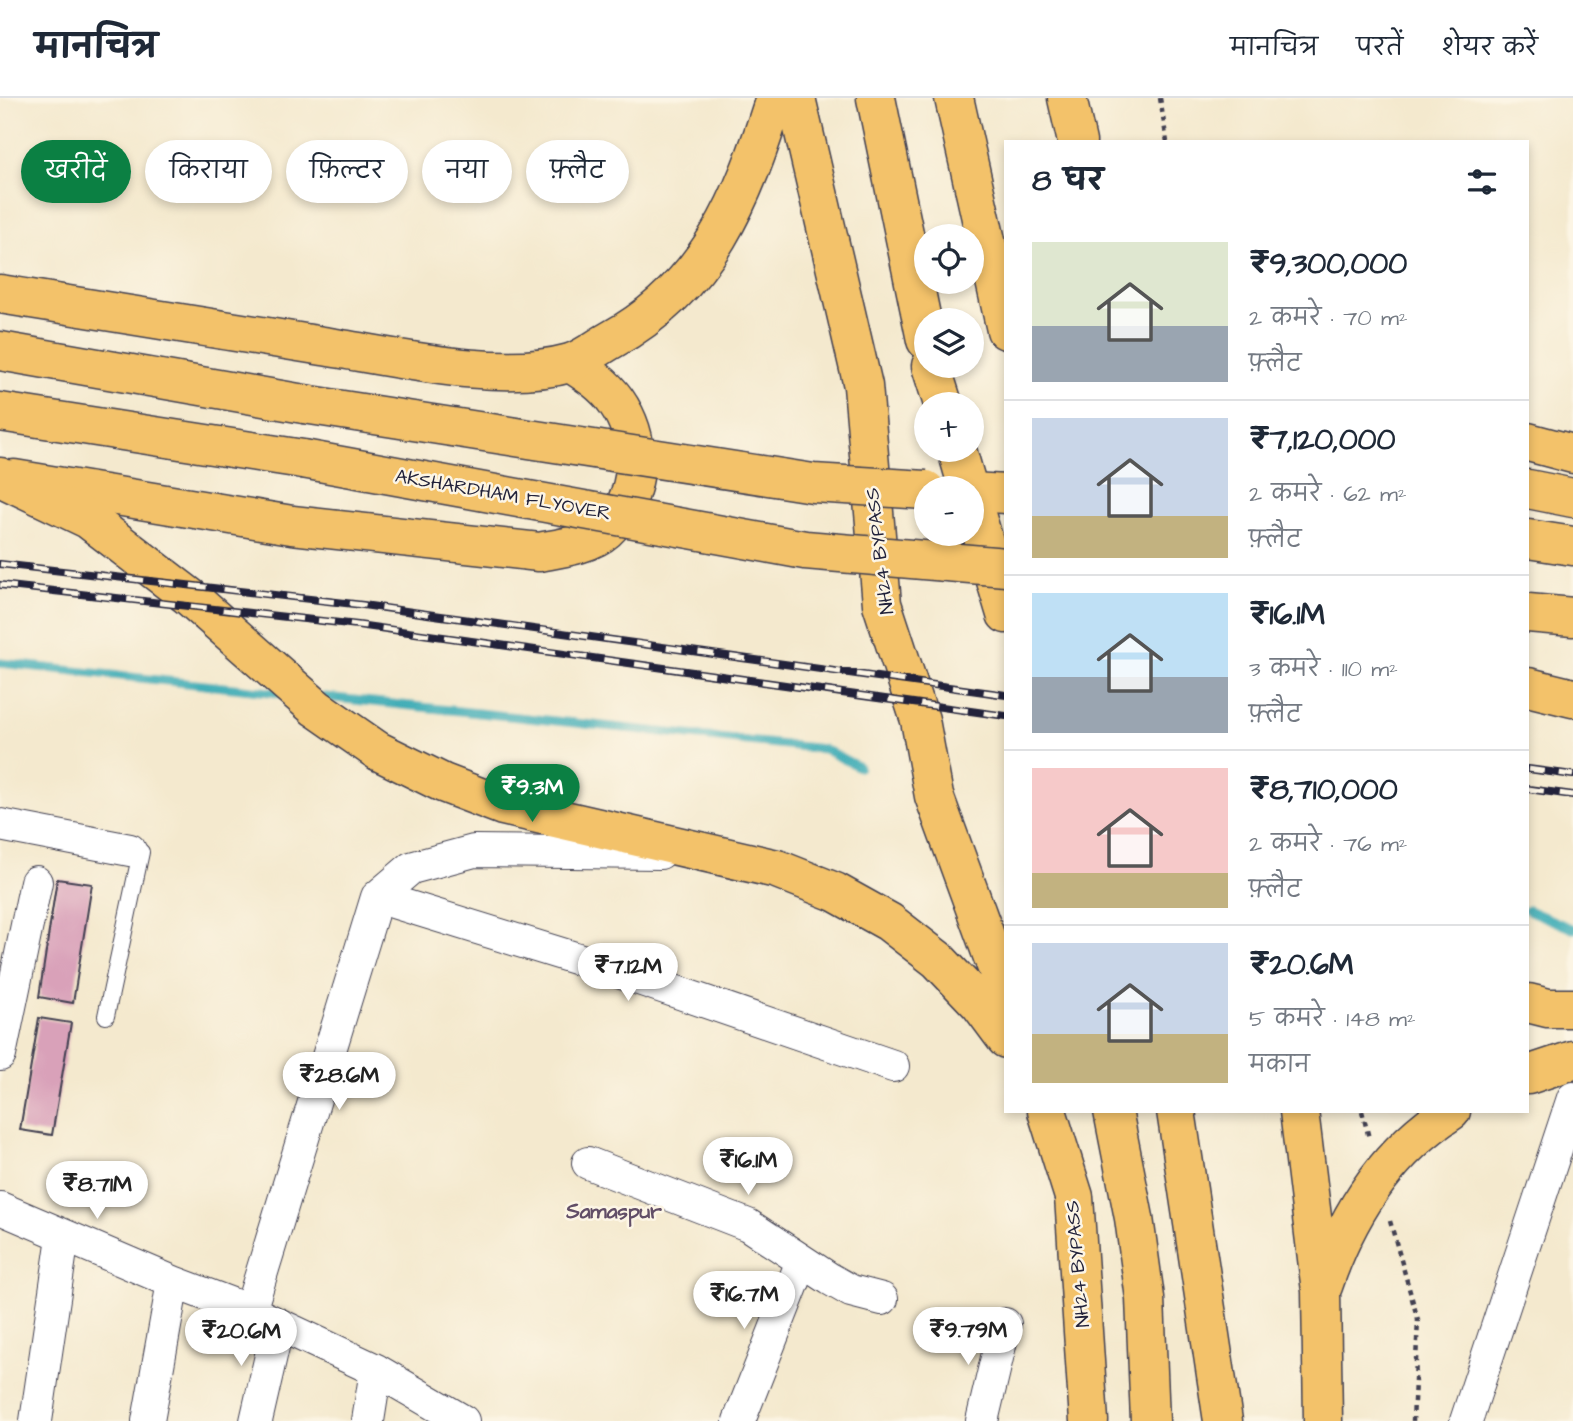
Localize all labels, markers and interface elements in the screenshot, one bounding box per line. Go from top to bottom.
text: मानचित्र [35,24,158,70]
text: मानचित्र [1230,31,1318,65]
text: परतें [1356,31,1403,65]
text: शेयर करें [1441,31,1538,65]
chip: खरीदें [21,140,131,203]
chip: किराया [145,140,272,203]
chip: फ़िल्टर [286,140,408,203]
chip: नया [422,140,512,203]
chip: फ़्लैट [526,140,629,203]
text: 8 घर [1032,160,1103,202]
icon: filters [1463,163,1501,201]
map controls [914,224,984,546]
button: locate [914,224,984,294]
text: ₹9,300,000 [1249,243,1407,285]
icon: home [1088,270,1172,354]
text: 2 कमरे · 70 m² [1249,302,1408,334]
button: layers [914,308,984,378]
text: फ़्लैट [1249,348,1301,380]
button: + [914,392,984,462]
text: ₹7,120,000 [1249,419,1395,461]
icon: home [1088,446,1172,530]
street label: AKSHARDHAM FLYOVER [393,463,613,527]
button: − [914,476,984,546]
text: 2 कमरे · 62 m² [1249,478,1407,510]
street label: NH24 BYPASS [859,486,901,616]
text: फ़्लैट [1249,524,1301,556]
text: ₹16.1M [1249,594,1325,636]
icon: home [1088,621,1172,705]
text: 3 कमरे · 110 m² [1249,653,1398,685]
text: फ़्लैट [1249,699,1301,731]
pin: ₹9.3M [483,764,581,824]
text: ₹8,710,000 [1249,769,1398,811]
text: ₹9.3M [501,771,563,803]
icon: home [1088,796,1172,880]
text: 2 कमरे · 76 m² [1249,828,1408,860]
text: फ़्लैट [1249,874,1301,906]
pin: ₹7.12M [571,944,685,1003]
text: ₹20.6M [1249,944,1354,986]
text: ₹7.12M [594,950,662,982]
icon: home [1088,971,1172,1055]
text: 5 कमरे · 148 m² [1249,1003,1416,1035]
text: मकान [1249,1049,1310,1081]
pin: ₹28.6M [282,1052,396,1112]
text: ₹28.6M [299,1059,379,1091]
pin: ₹16.1M [691,1138,805,1197]
text: ₹16.1M [719,1144,777,1176]
pin: ₹8.71M [40,1162,154,1221]
text: ₹8.71M [62,1168,132,1200]
district label: Samaspur [565,1197,662,1227]
street label: NH24 BYPASS [1059,1199,1097,1329]
pin: ₹16.7M [687,1272,801,1331]
text: ₹16.7M [709,1278,779,1310]
pin: ₹20.6M [184,1308,298,1368]
pin: ₹9.79M [911,1308,1025,1367]
text: ₹9.79M [929,1314,1007,1346]
text: ₹20.6M [201,1315,281,1347]

